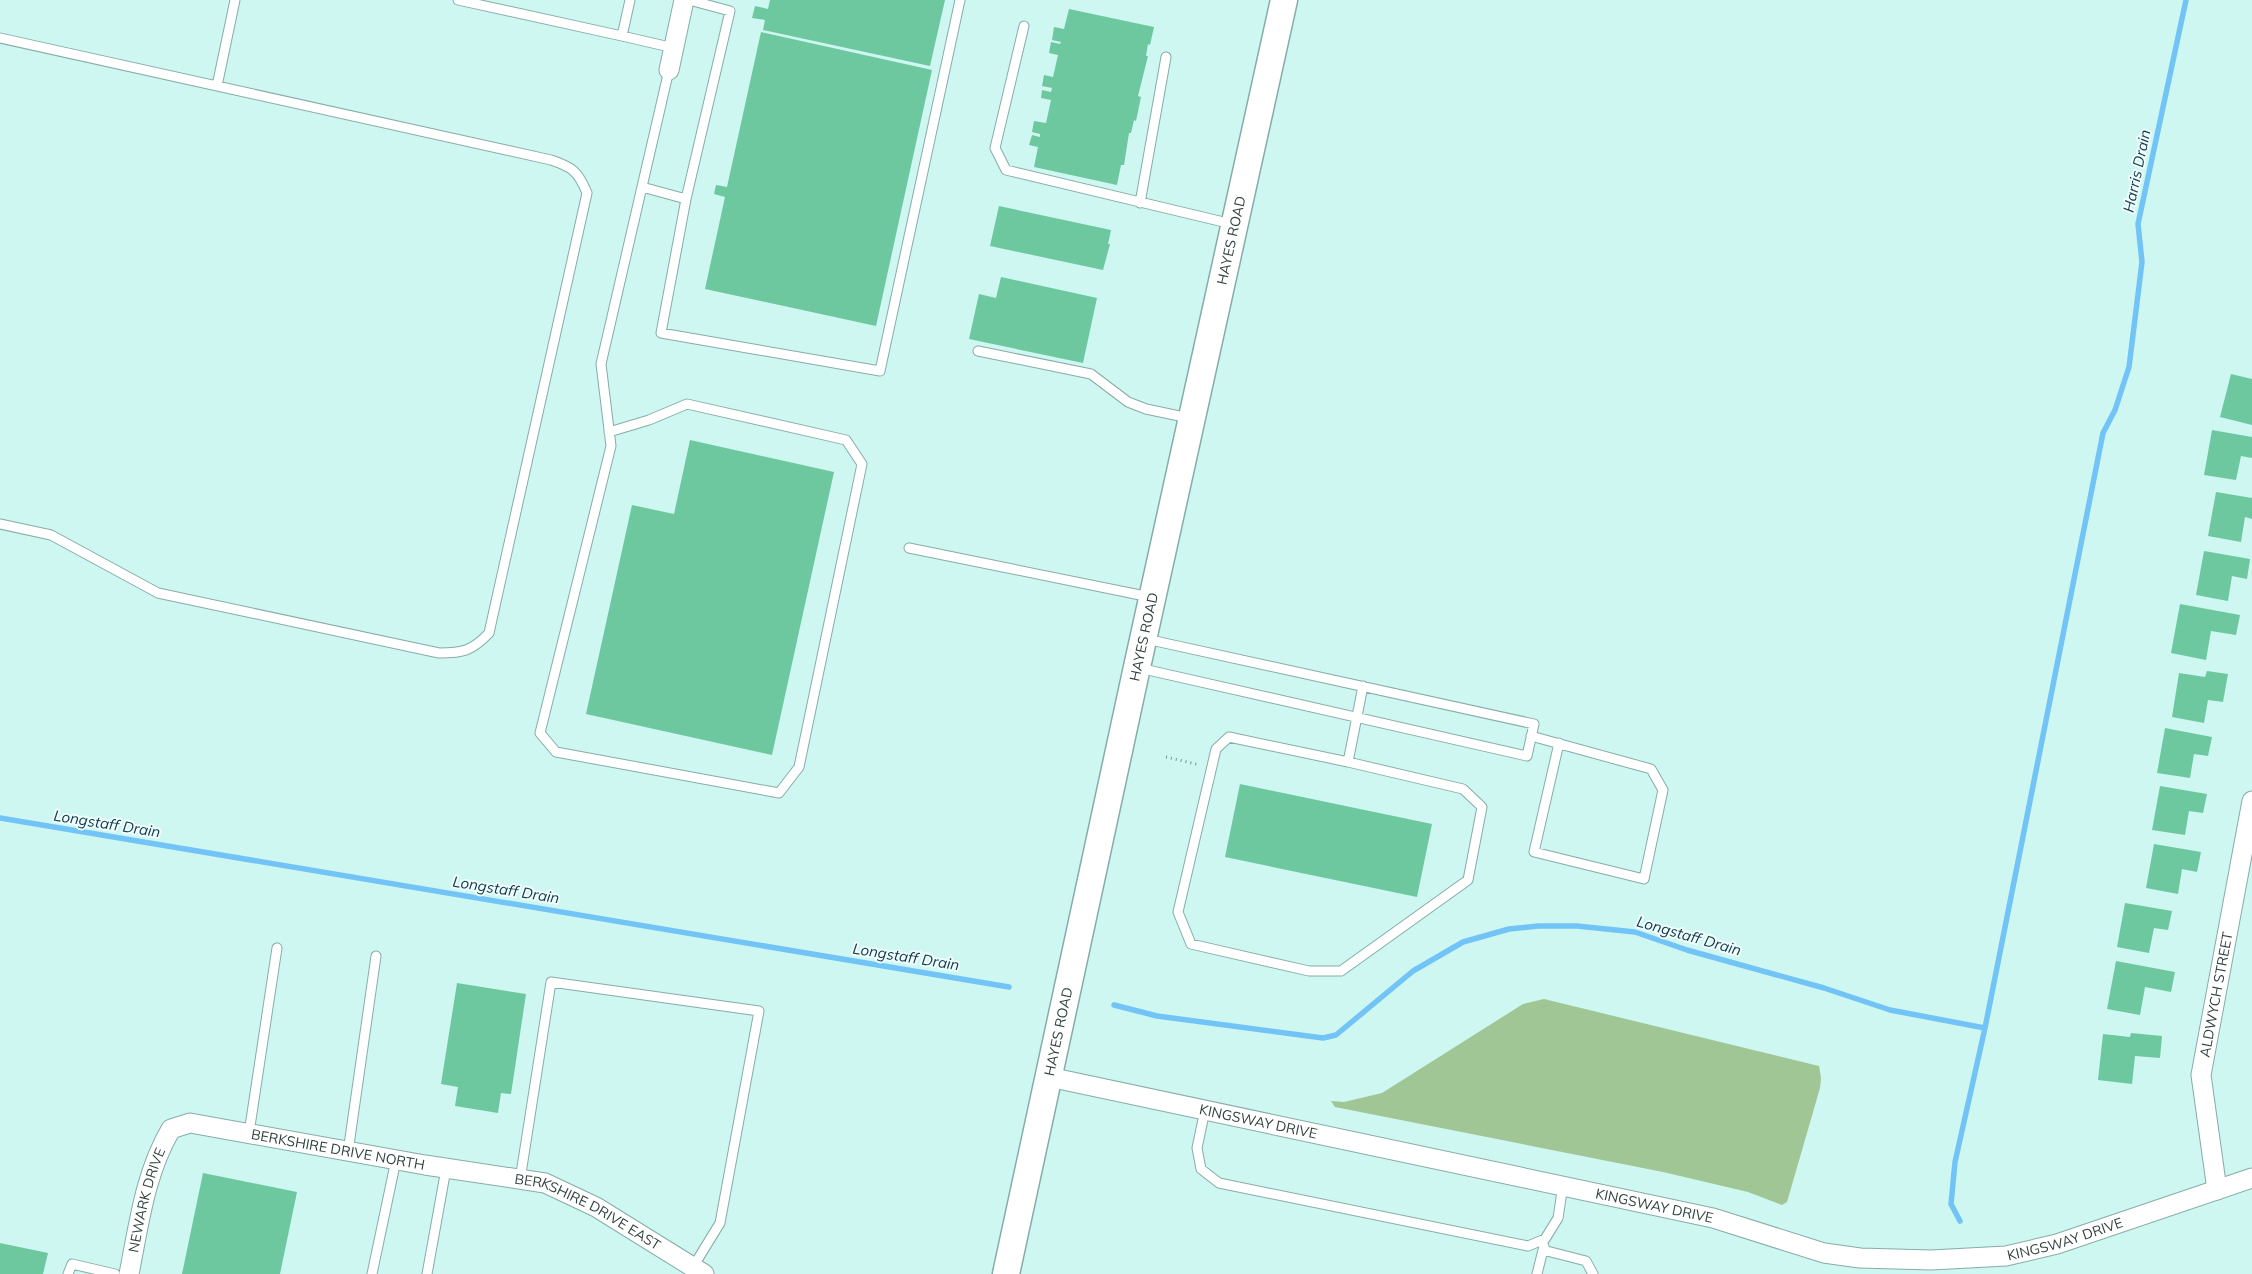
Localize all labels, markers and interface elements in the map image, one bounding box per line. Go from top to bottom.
water label: Harris Drain [2118,128,2155,214]
street label: HAYES ROAD [1213,194,1250,286]
street label: HAYES ROAD [1125,591,1162,683]
water label: Longstaff Drain [52,806,162,841]
water label: Longstaff Drain [451,872,561,907]
water label: Longstaff Drain [1635,912,1744,960]
street label: ALDWYCH STREET [2196,930,2237,1059]
water label: Longstaff Drain [851,939,961,974]
street label: HAYES ROAD [1040,986,1077,1078]
street label: KINGSWAY DRIVE [1198,1100,1319,1143]
street label: BERKSHIRE DRIVE NORTH [250,1125,426,1174]
street label: NEWARK DRIVE [124,1145,169,1254]
street label: BERKSHIRE DRIVE EAST [514,1170,665,1254]
street label: KINGSWAY DRIVE [1594,1184,1715,1227]
street label: KINGSWAY DRIVE [2005,1213,2125,1264]

